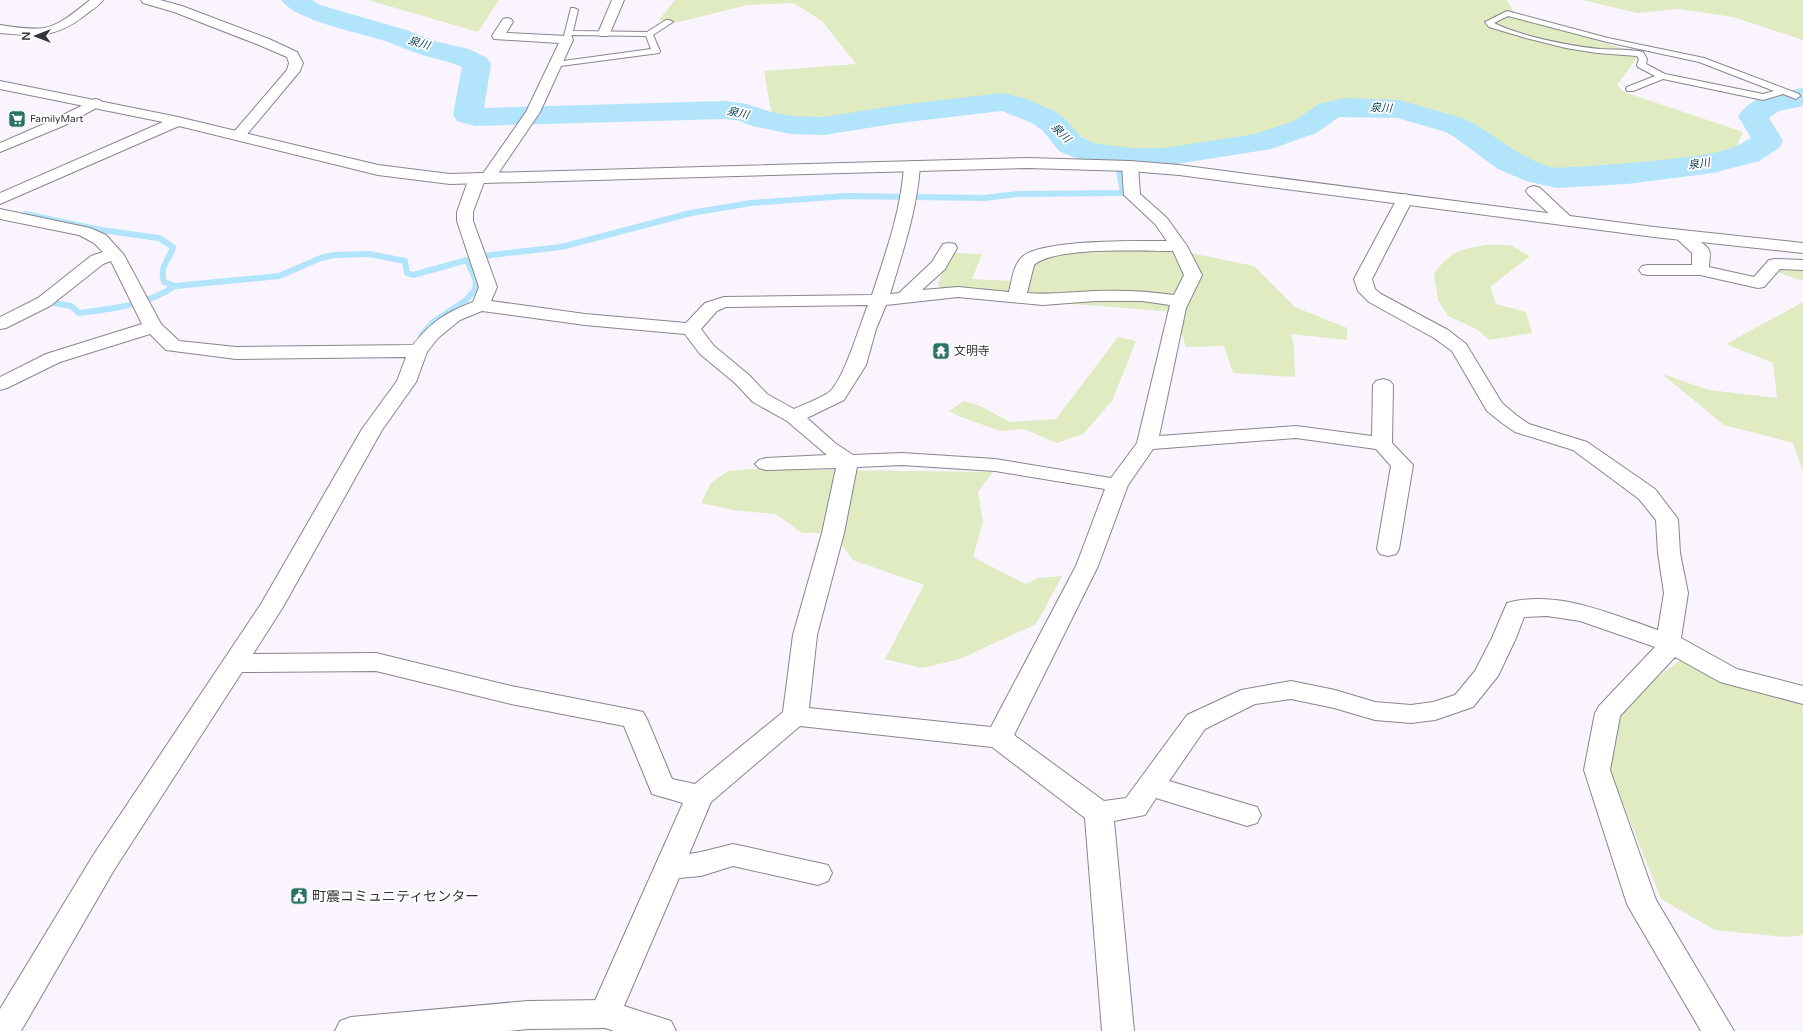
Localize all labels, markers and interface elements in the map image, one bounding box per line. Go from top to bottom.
north arrow [16,16,56,56]
text: N [20,32,33,40]
water label: 泉川 [407,34,432,53]
water label: 泉川 [1370,101,1393,115]
water label: 泉川 [726,104,751,122]
supermarket icon: FamilyMart [7,109,27,129]
place label: FamilyMart [30,113,83,125]
water label: 泉川 [1049,121,1074,146]
water label: 泉川 [1687,156,1712,172]
temple icon: 文明寺 [931,341,951,361]
place label: 文明寺 [954,344,990,358]
public building icon: 町震コミュニティセンター [289,886,309,906]
place label: 町震コミュニティセンター [312,888,479,905]

